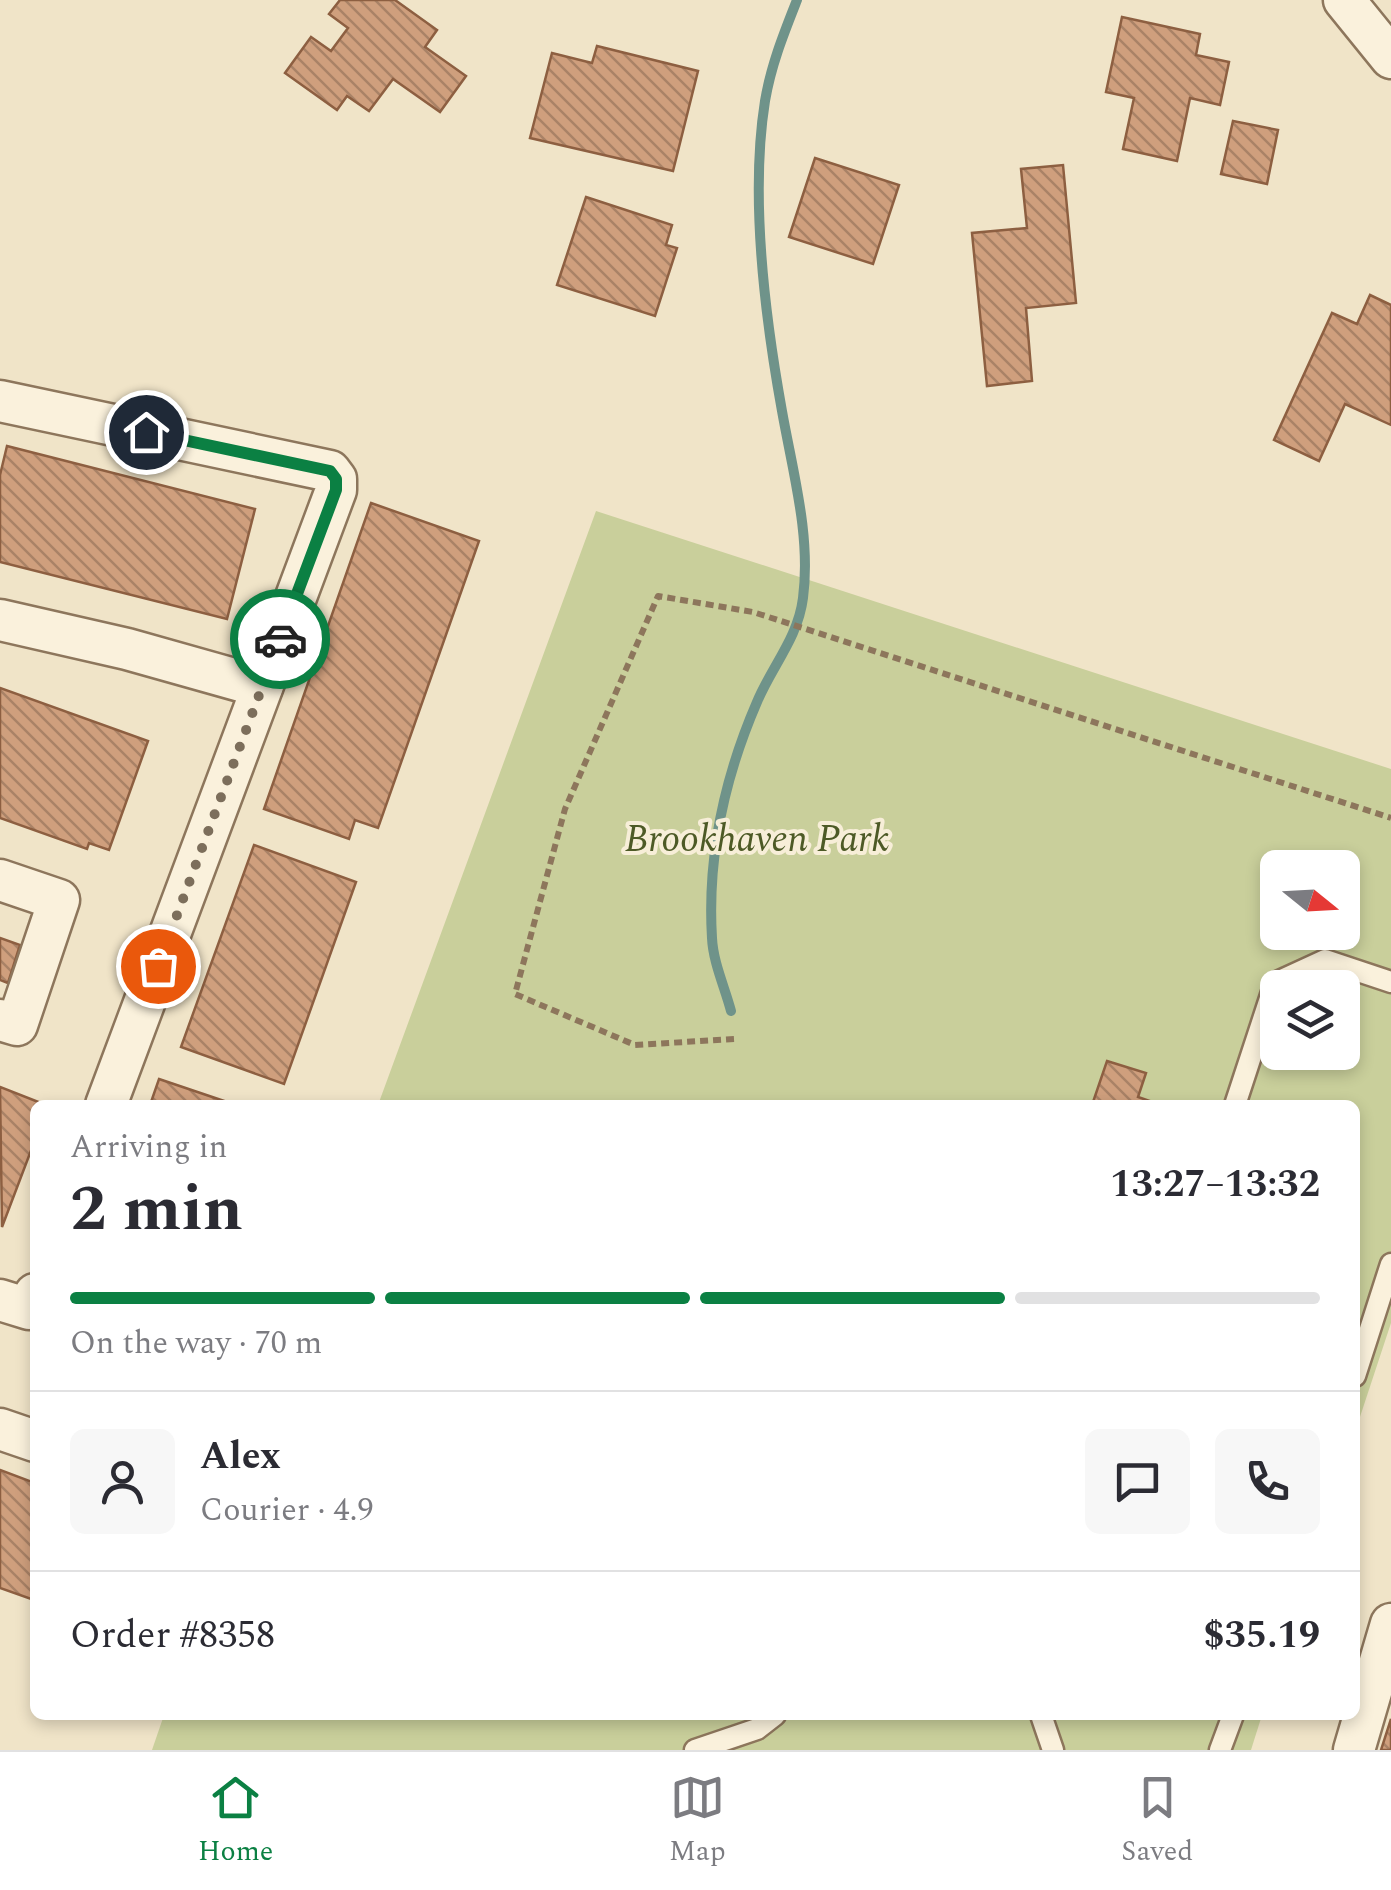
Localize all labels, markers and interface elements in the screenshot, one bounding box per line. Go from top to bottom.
pin [104,390,189,475]
icon: home [119,405,174,460]
courier [230,589,330,689]
icon: car [253,612,308,667]
park label: Brookhaven Park [625,811,889,869]
north arrow [1260,850,1360,950]
map controls [1260,850,1360,1070]
pin [116,924,201,1009]
icon: bag [131,939,186,994]
button: layers [1260,970,1360,1070]
text: Arriving in [70,1123,227,1172]
text: 13:27–13:32 [1110,1156,1320,1214]
text: 2 min [70,1160,243,1259]
text: On the way · 70 m [70,1319,322,1368]
text: Alex [200,1428,281,1486]
button: person [70,1429,175,1534]
button: chat [1085,1429,1190,1534]
button: phone [1215,1429,1320,1534]
text: Courier · 4.9 [200,1486,373,1535]
text: Order #8358 [70,1607,275,1665]
text: $35.19 [1203,1607,1320,1665]
tab: Home [198,1770,273,1873]
tab: Map [669,1770,726,1873]
tab: Saved [1121,1770,1193,1873]

